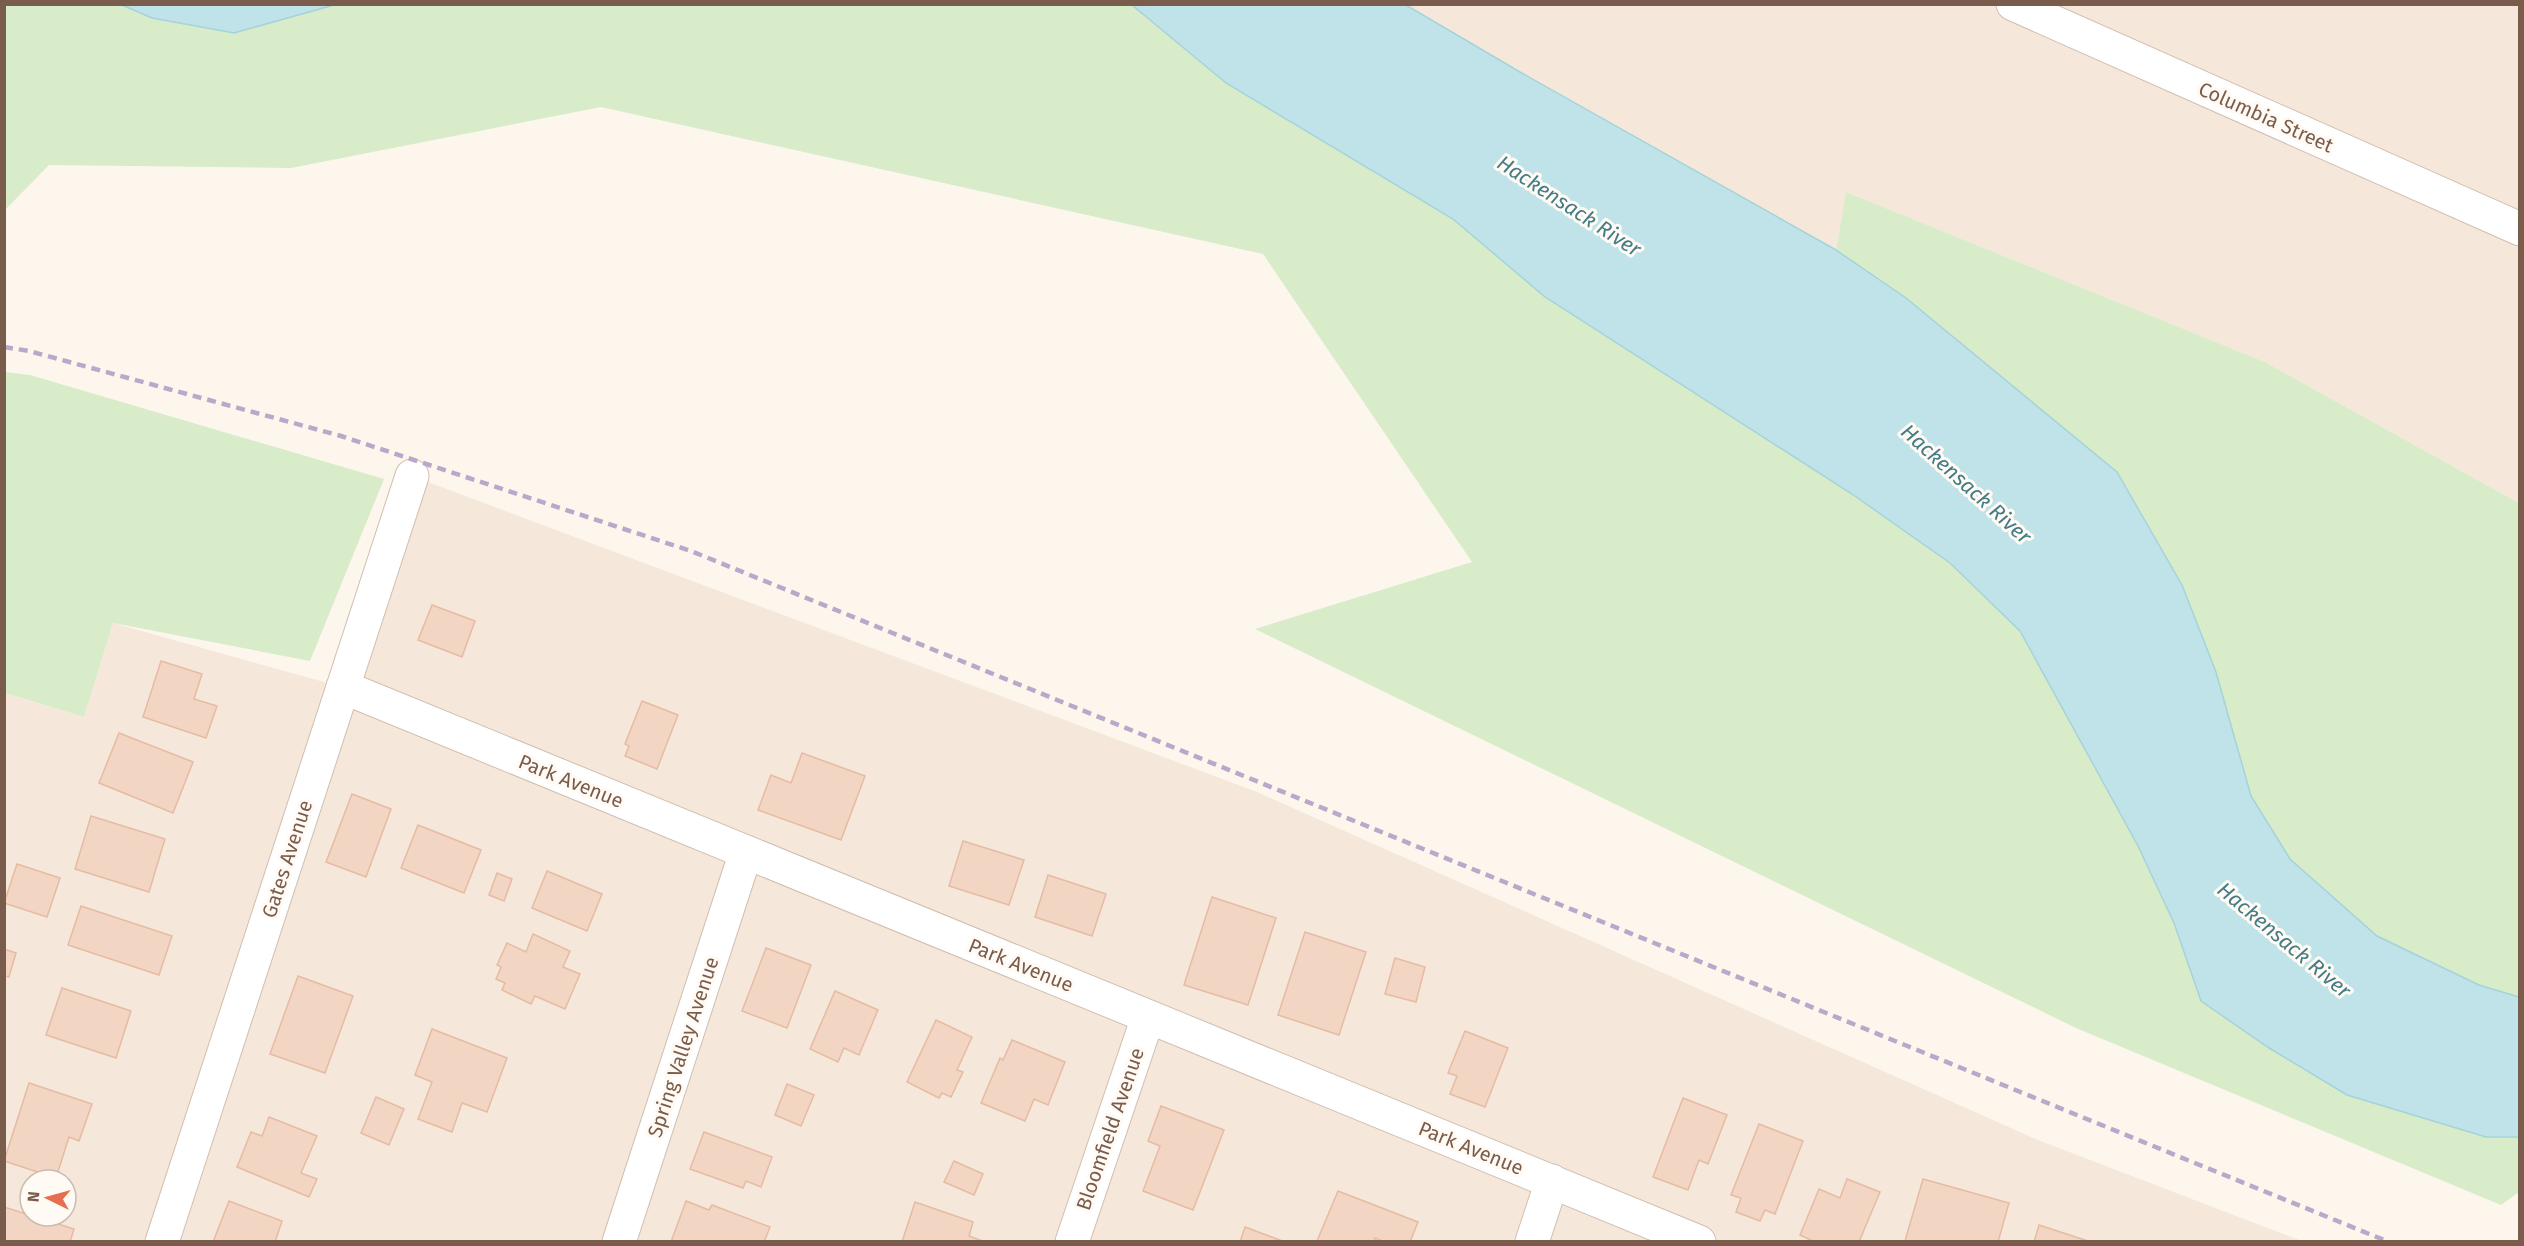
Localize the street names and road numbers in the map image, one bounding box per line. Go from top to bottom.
street label: Columbia Street [2195,77,2338,158]
street label: Park Avenue [515,749,627,813]
street label: Gates Avenue [257,797,317,921]
street label: Park Avenue [965,933,1077,997]
street label: Spring Valley Avenue [642,954,724,1140]
street label: Bloomfield Avenue [1071,1045,1149,1213]
street label: Park Avenue [1415,1116,1527,1180]

